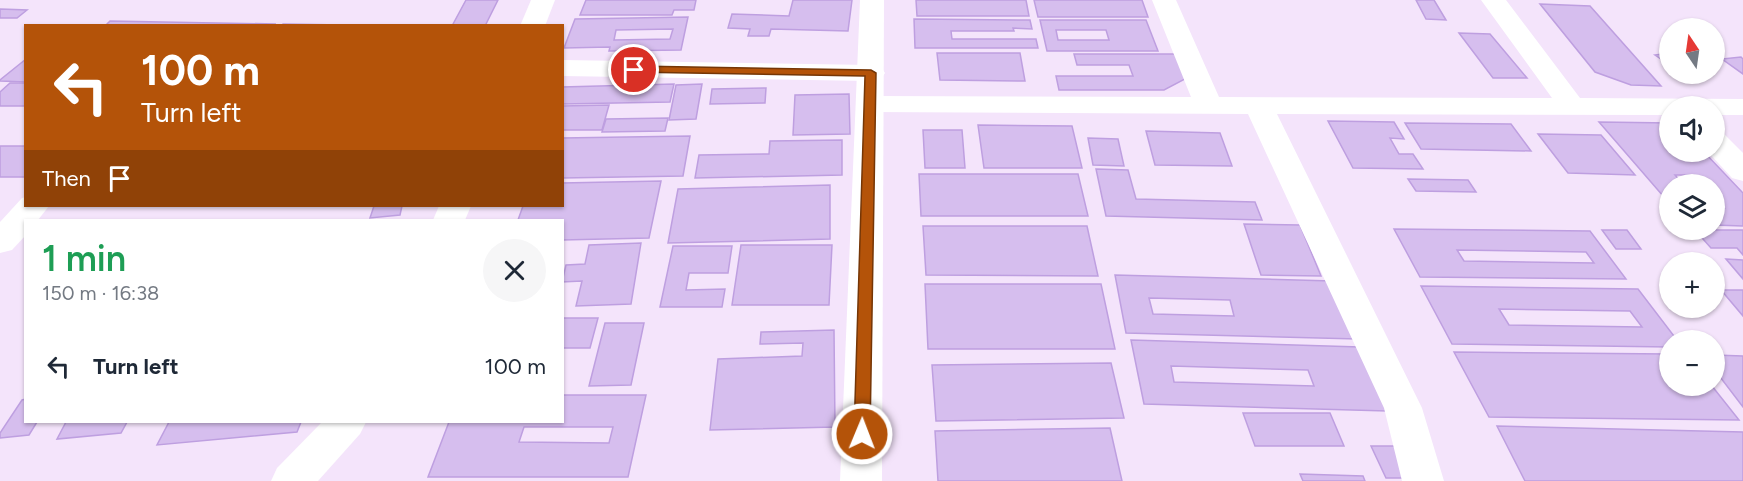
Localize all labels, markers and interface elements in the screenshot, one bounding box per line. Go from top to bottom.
north arrow [1659,18,1725,84]
map controls [1659,18,1725,396]
pin [608,44,659,95]
text: 100 m [141,45,260,96]
icon: left [42,48,120,126]
icon: arrive [617,53,650,86]
text: Turn left [141,96,241,129]
button: sound [1659,96,1725,162]
icon: arrive [103,162,136,195]
text: Then [42,165,91,192]
button: layers [1659,174,1725,240]
text: 1 min [42,237,126,280]
button: close [483,239,546,302]
button: + [1659,252,1725,318]
text: 150 m · 16:38 [42,281,159,305]
button: − [1659,330,1725,396]
icon: left [42,350,75,383]
text: Turn left [93,353,179,380]
text: 100 m [485,353,546,380]
position arrow [830,402,894,466]

